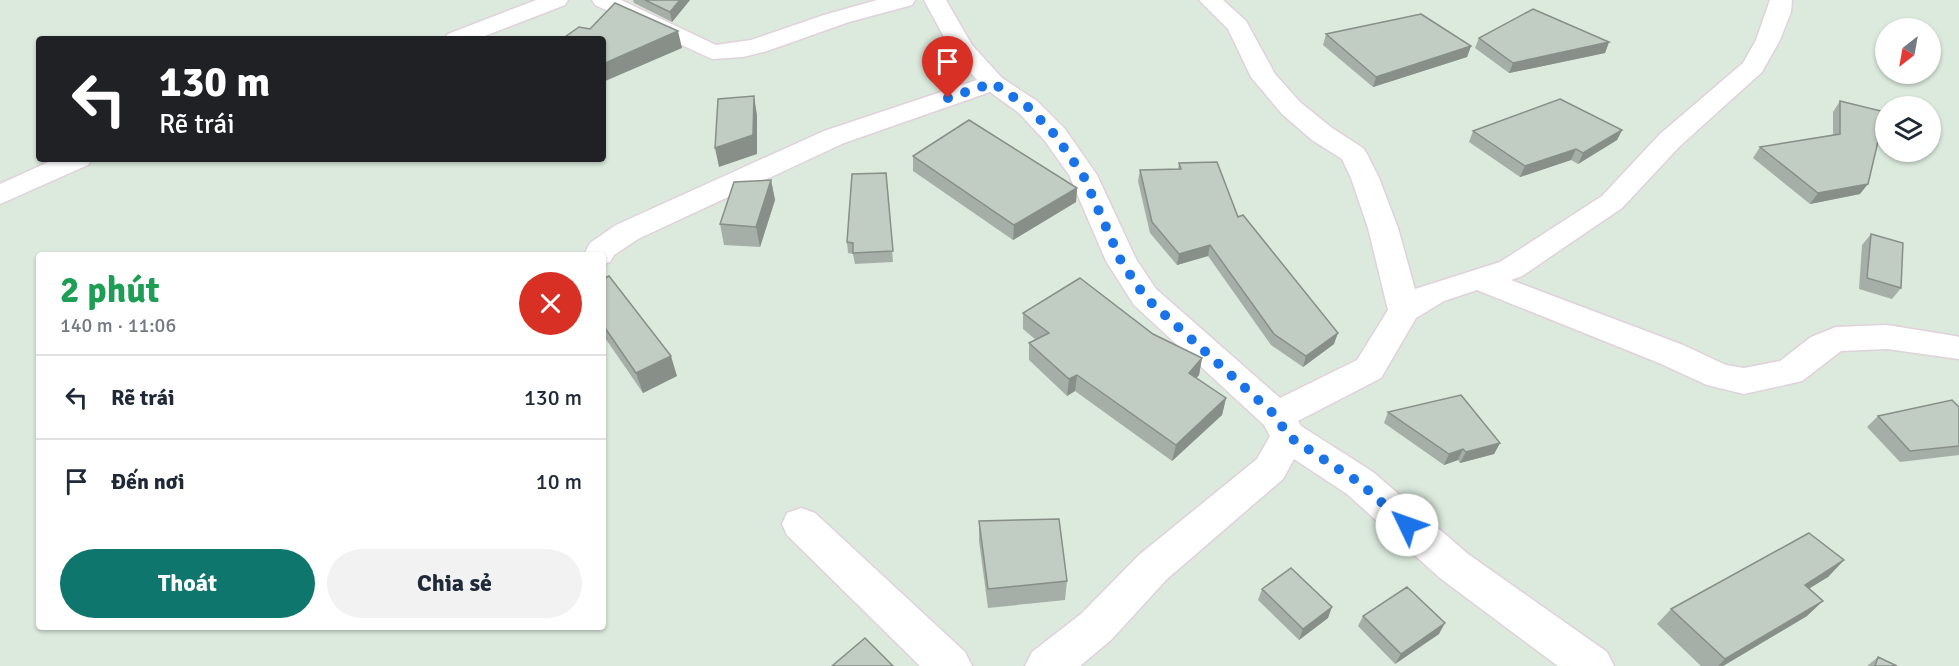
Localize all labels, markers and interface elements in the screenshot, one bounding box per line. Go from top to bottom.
north arrow [1875,18,1941,84]
map controls [1875,18,1941,162]
pin [922,36,973,98]
icon: arrive [931,45,964,78]
text: 130 m [159,57,270,108]
icon: left [60,60,138,138]
button: layers [1875,96,1941,162]
text: Rẽ trái [159,108,235,141]
text: 2 phút [60,268,160,313]
button: close [519,272,582,335]
text: 140 m · 11:06 [60,313,176,338]
icon: left [60,381,93,414]
text: Rẽ trái [111,384,175,411]
text: 130 m [524,384,582,411]
icon: arrive [60,465,93,498]
text: Đến nơi [111,468,185,495]
text: 10 m [536,468,582,495]
position arrow [1375,493,1439,557]
button: Thoát [60,549,315,618]
button: Chia sẻ [327,549,582,618]

